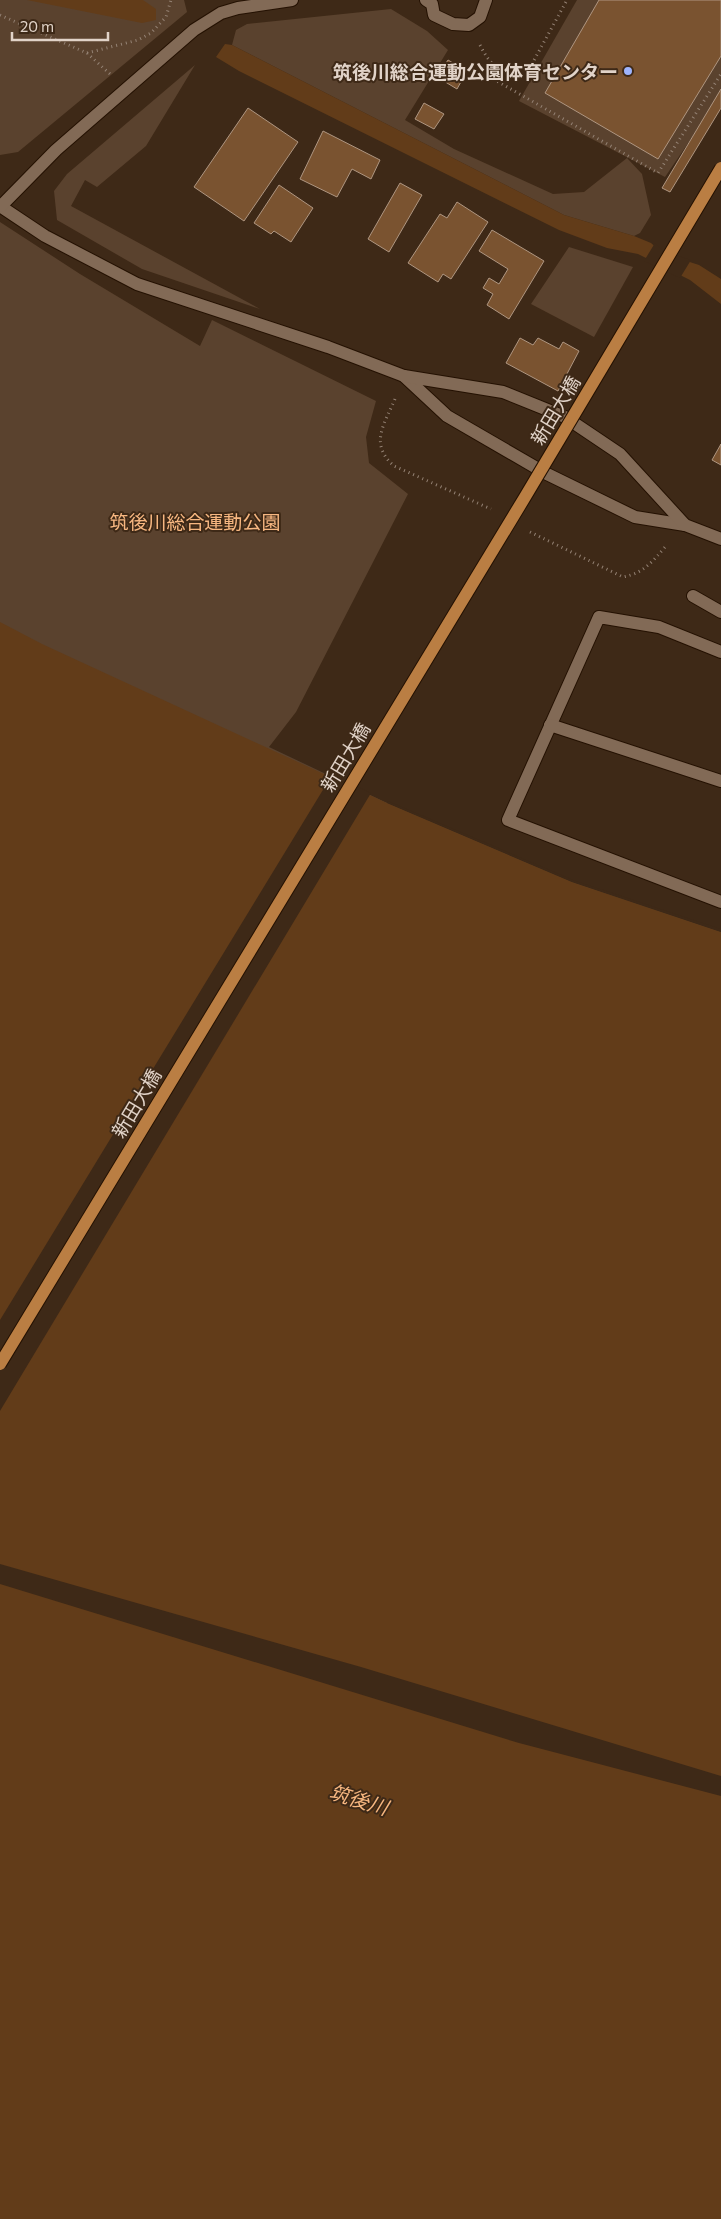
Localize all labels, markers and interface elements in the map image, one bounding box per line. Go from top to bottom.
scale bar [12,10,109,42]
text: 20 m [20,17,54,35]
place label: 筑後川総合運動公園体育センター [333,60,618,83]
marker: 筑後川総合運動公園体育センター [622,65,634,77]
street label: 新田大橋 [526,371,584,449]
park label: 筑後川総合運動公園 [109,510,281,533]
street label: 新田大橋 [316,718,374,796]
street label: 新田大橋 [107,1064,165,1142]
water label: 筑後川 [327,1779,393,1820]

